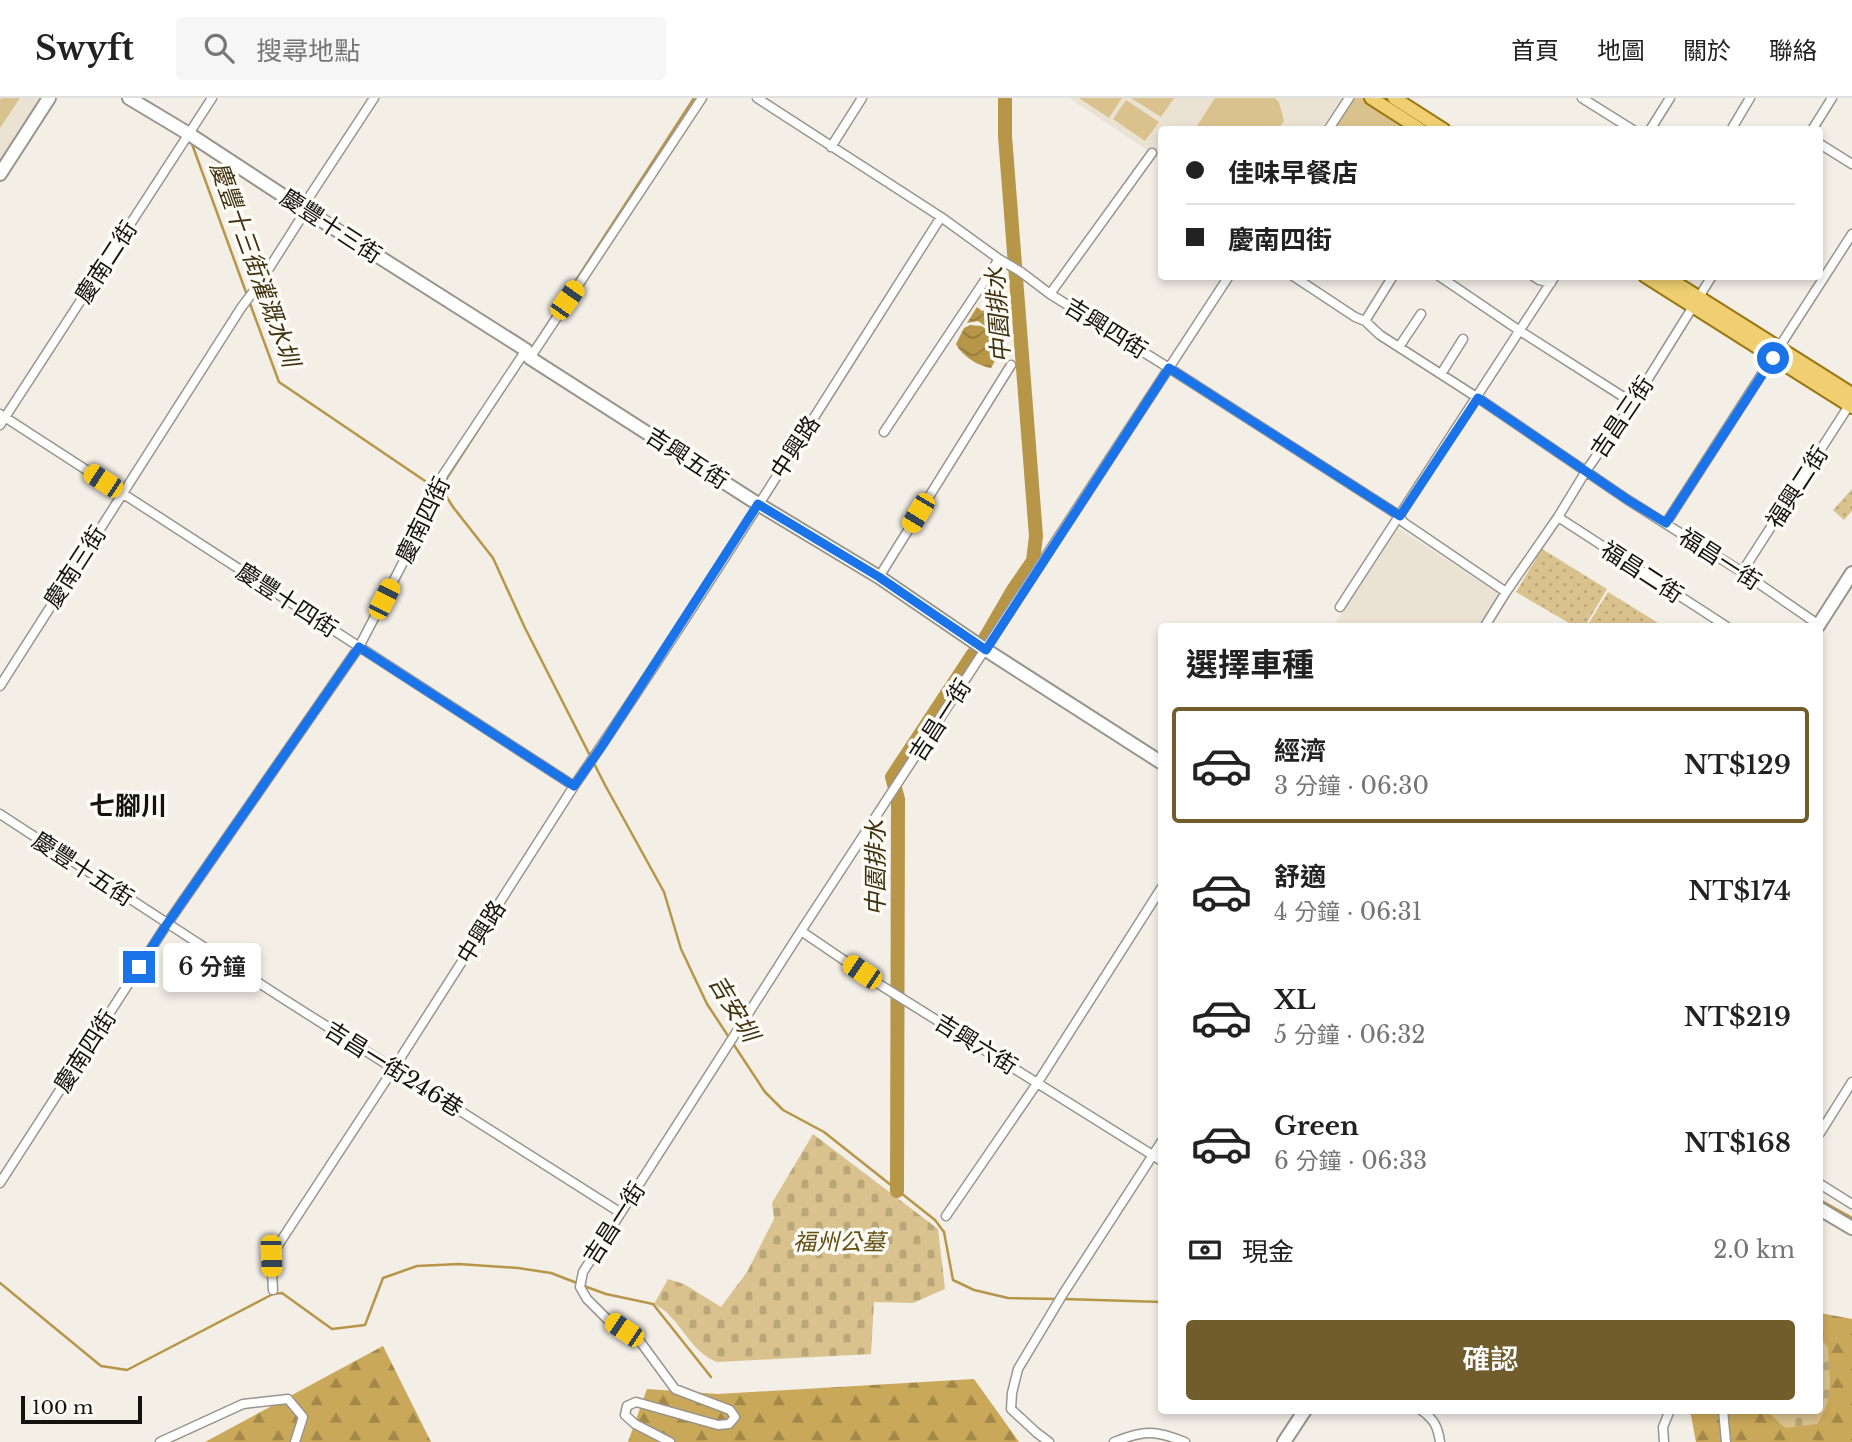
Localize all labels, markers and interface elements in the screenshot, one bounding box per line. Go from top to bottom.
search box [176,17,666,80]
text: Swyft [35,28,134,69]
icon: search [200,29,238,67]
text: 搜尋地點 [256,35,360,67]
text: 首頁 [1511,36,1559,65]
text: 地圖 [1597,36,1645,65]
text: 關於 [1683,36,1731,65]
text: 聯絡 [1769,36,1817,65]
text: 佳味早餐店 [1228,157,1358,189]
water label: 慶豐十三街灌溉水圳 [204,158,307,373]
street label: 慶豐十三街 [275,183,387,269]
street label: 慶南二街 [69,216,143,308]
text: 慶南四街 [1228,224,1332,256]
water label: 中園排水 [980,265,1016,364]
car [547,277,588,323]
street label: 吉興四街 [1060,292,1152,364]
route start [1757,342,1789,374]
street label: 吉昌三街 [1585,371,1659,463]
street label: 中興路 [764,410,826,484]
street label: 吉興五街 [641,421,733,495]
street label: 福興二街 [1760,441,1834,533]
car [80,461,127,501]
street label: 慶南四街 [390,473,456,567]
car [899,490,938,536]
street label: 慶南三街 [38,521,112,613]
street label: 福昌一街 [1674,522,1766,596]
street label: 福昌二街 [1596,535,1688,609]
street label: 慶豐十四街 [231,557,343,643]
car [366,576,403,622]
text: 選擇車種 [1186,645,1314,685]
street label: 吉昌一街 [903,674,977,766]
icon: car [1190,734,1253,797]
text: 經濟 [1274,735,1326,767]
text: NT$129 [1684,749,1791,781]
text: 3 分鐘 · 06:30 [1274,772,1429,800]
district label: 七腳川 [89,790,167,822]
water label: 中園排水 [861,819,890,916]
street label: 慶豐十五街 [27,826,139,912]
icon: car [1190,860,1253,923]
text: 舒適 [1274,861,1326,893]
text: NT$174 [1688,875,1791,907]
street label: 中興路 [451,895,511,969]
text: 4 分鐘 · 06:31 [1274,898,1422,926]
callout: 6 分鐘 [164,942,262,992]
route end [123,951,155,983]
car [839,952,886,992]
text: 6 分鐘 [178,953,246,981]
water label: 吉安圳 [703,970,767,1049]
text: XL [1274,984,1316,1016]
icon: car [1190,986,1253,1049]
text: NT$219 [1684,1001,1791,1033]
street label: 慶南四街 [48,1005,122,1097]
street label: 吉興六街 [930,1008,1022,1080]
street label: 吉昌一街246巷 [320,1015,468,1123]
text: 5 分鐘 · 06:32 [1274,1021,1426,1049]
text: Green [1274,1110,1359,1142]
icon: car [1190,1112,1253,1175]
text: NT$168 [1684,1127,1791,1159]
text: 6 分鐘 · 06:33 [1274,1147,1427,1175]
street label: 吉昌一街 [577,1177,651,1269]
park label: 福州公墓 [793,1228,889,1256]
icon: cash [1186,1231,1224,1269]
car [260,1235,283,1277]
text: 現金 [1242,1236,1294,1268]
text: 2.0 km [1713,1236,1795,1264]
car [601,1310,648,1350]
button: 確認 [1186,1320,1795,1400]
scale bar [21,1393,142,1425]
text: 100 m [32,1396,93,1419]

